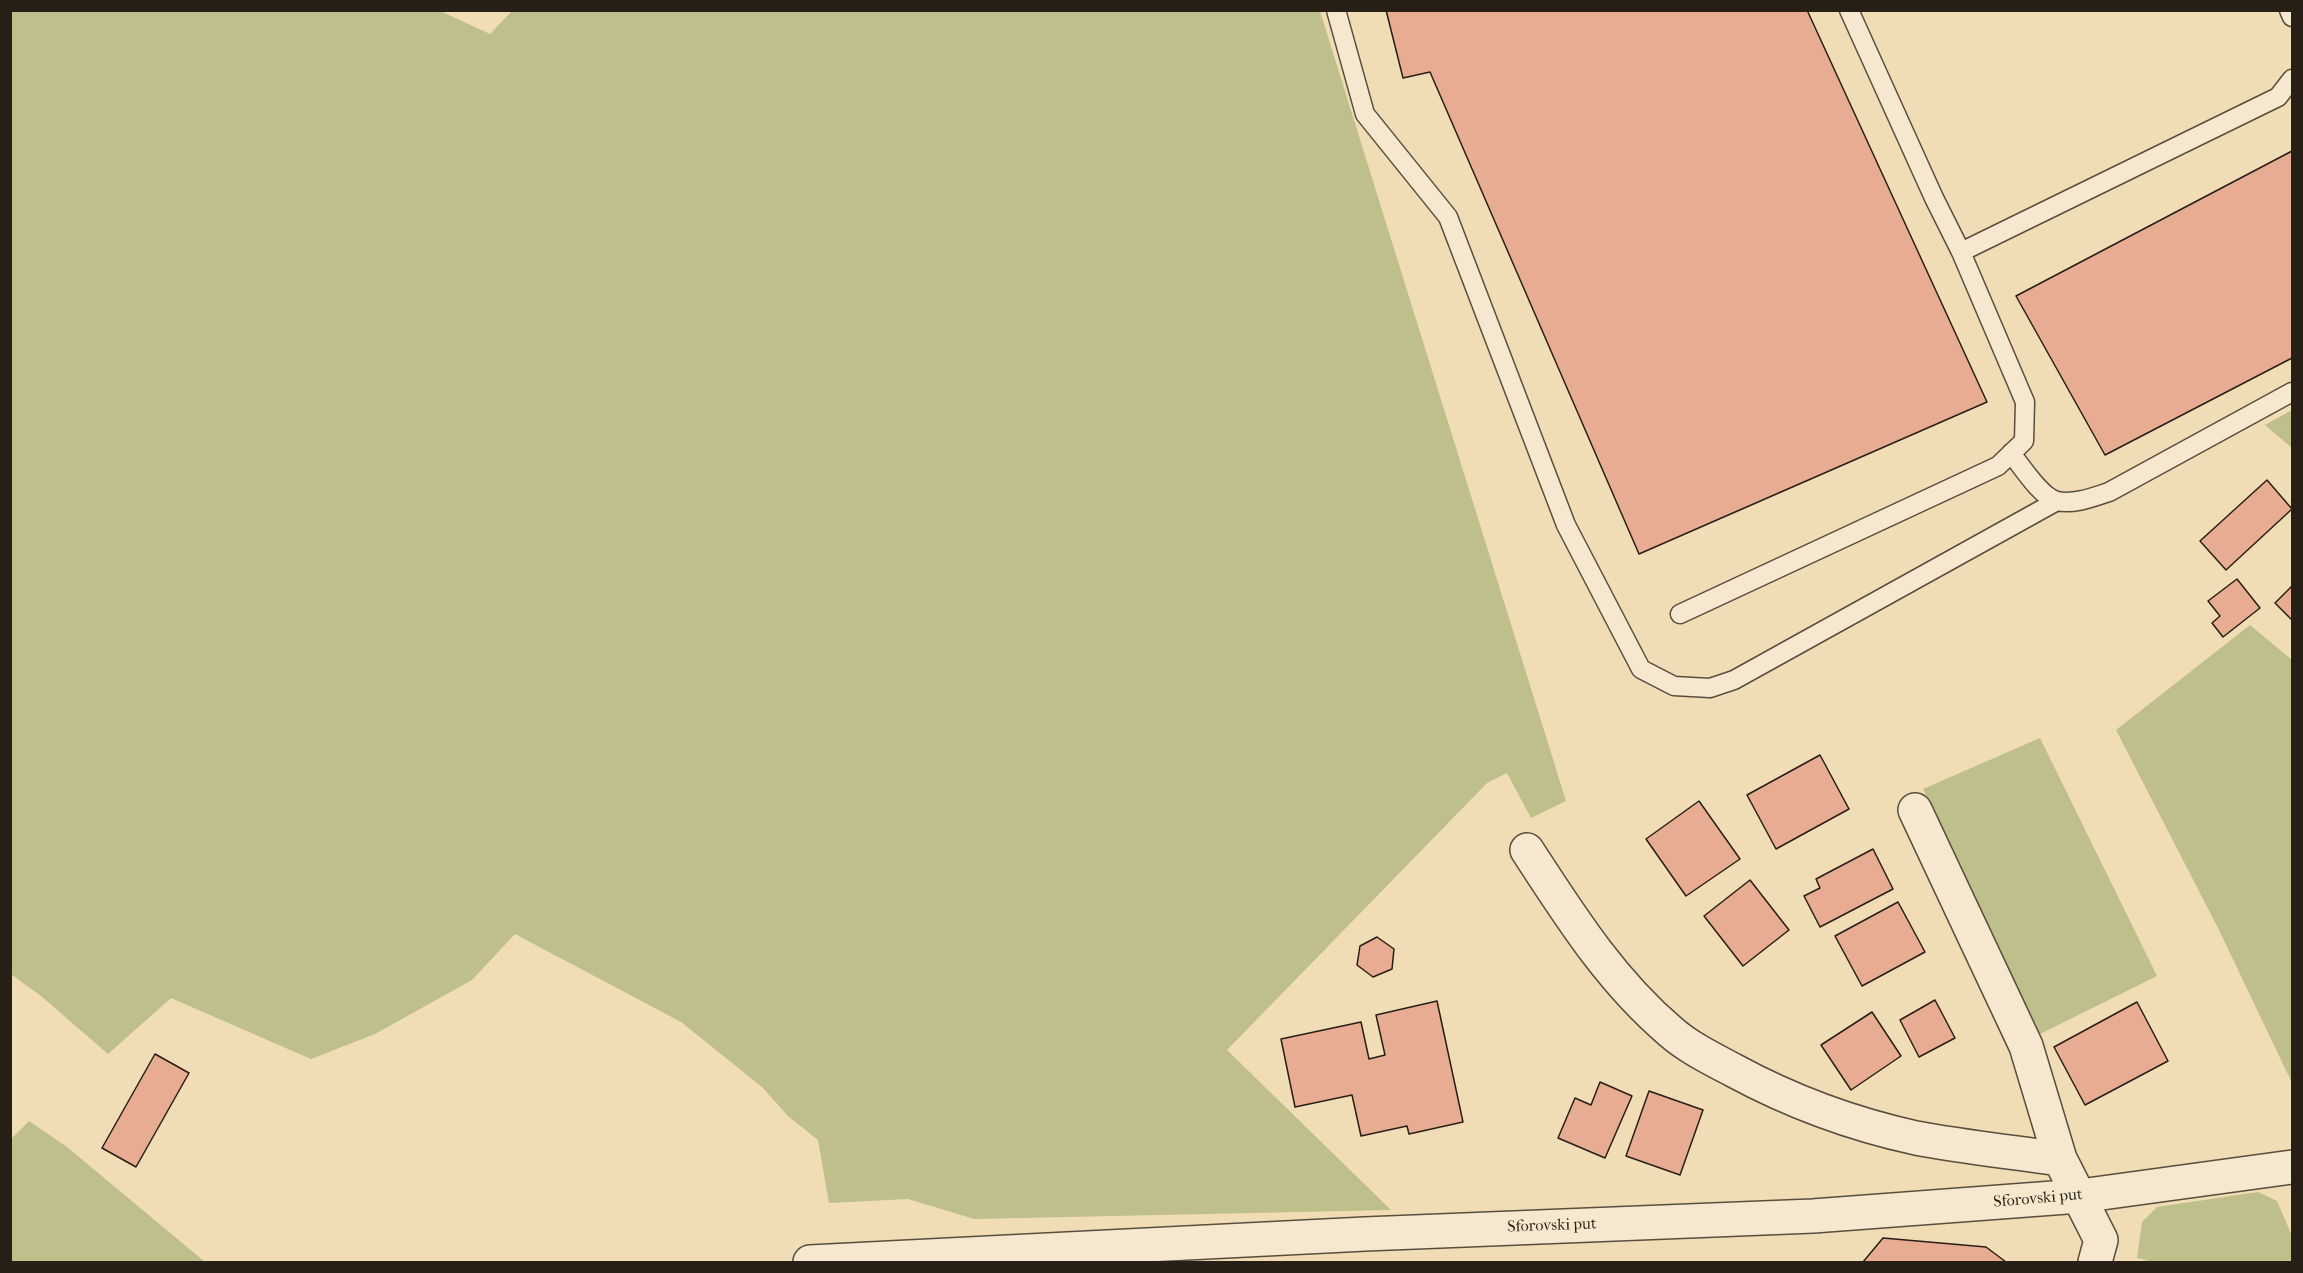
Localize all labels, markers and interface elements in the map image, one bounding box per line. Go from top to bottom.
street label: Sforovski put [1993,1186,2083,1212]
street label: Sforovski put [1507,1215,1597,1237]

